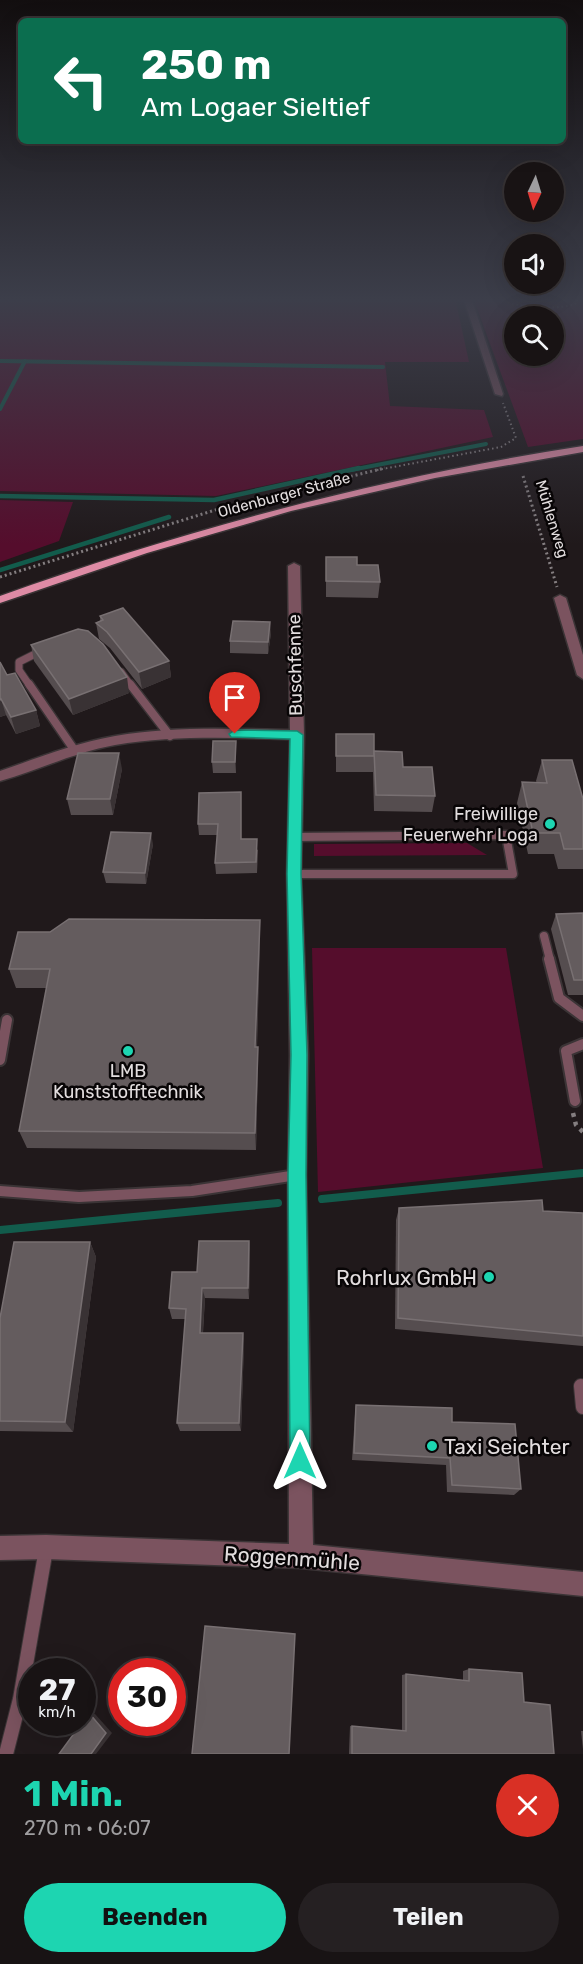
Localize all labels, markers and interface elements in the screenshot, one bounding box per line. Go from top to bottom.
text: 250 m [141,40,271,90]
icon: left [42,42,120,120]
text: Am Logaer Sieltief [141,91,370,123]
north arrow [504,162,564,222]
map controls [504,162,564,366]
button: sound [504,234,564,294]
button: search [504,306,564,366]
street label: Oldenburger Straße [216,469,352,521]
street label: Mühlenweg [532,478,572,560]
street label: Buschfenne [283,614,307,716]
pin [209,672,260,734]
icon: arrive [218,681,251,714]
place label: Freiwillige Feuerwehr Loga [403,803,538,846]
marker: Freiwillige Feuerwehr Loga [543,817,557,831]
marker: LMB Kunststofftechnik [121,1044,135,1058]
place label: LMB Kunststofftechnik [53,1060,204,1103]
place label: Rohrlux GmbH [336,1265,477,1290]
marker: Rohrlux GmbH [482,1270,496,1284]
position arrow [268,1429,332,1493]
place label: Taxi Seichter [444,1434,569,1459]
marker: Taxi Seichter [425,1439,439,1453]
street label: Roggenmühle [223,1541,361,1575]
speed limit sign: 30 [108,1658,186,1736]
text: 27 [39,1672,75,1708]
text: km/h [38,1703,76,1721]
text: 1 Min. [24,1772,123,1815]
button: close [496,1774,559,1837]
text: 270 m · 06:07 [24,1816,151,1840]
button: Beenden [24,1883,286,1952]
button: Teilen [298,1883,559,1952]

